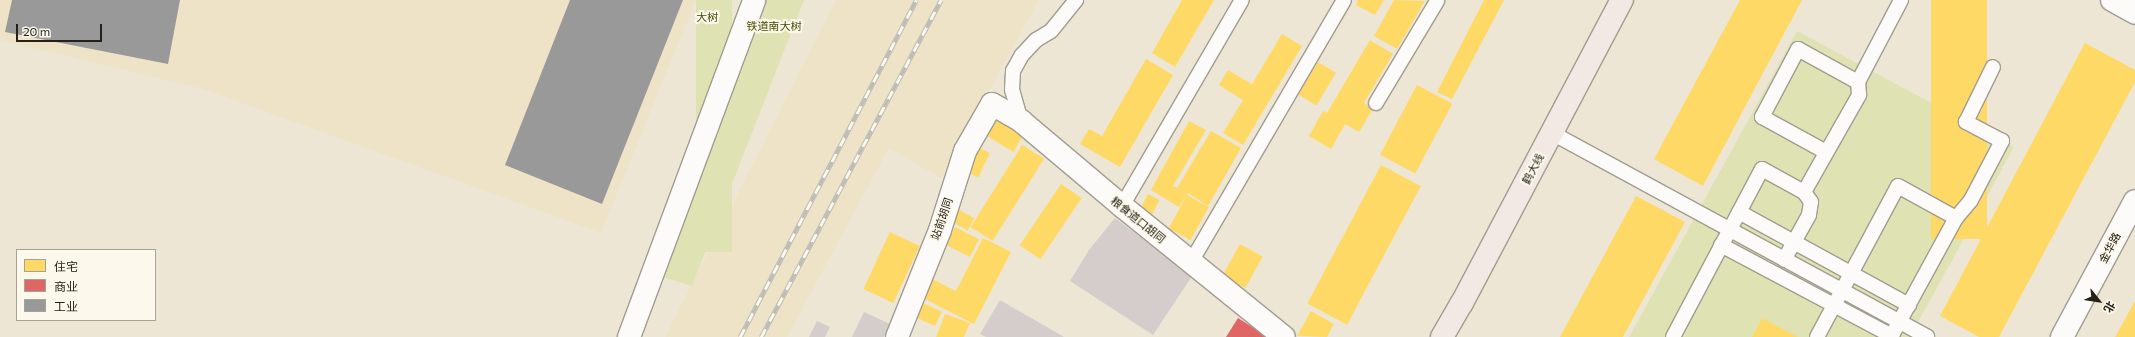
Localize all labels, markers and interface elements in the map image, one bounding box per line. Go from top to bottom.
park label: 大树 [696,10,718,24]
scale bar [18,16,104,42]
park label: 铁道南大树 [747,19,801,33]
text: 20 m [23,24,50,38]
street label: 鹤大线 [1519,151,1547,187]
street label: 粮食道口胡同 [1108,194,1168,246]
street label: 站前胡同 [929,196,955,242]
street label: 金华路 [2096,230,2124,266]
legend [16,249,156,321]
text: 住宅 [54,259,78,273]
text: 商业 [54,279,78,293]
north arrow [2079,281,2119,321]
text: 工业 [54,299,78,313]
text: 北 [2101,299,2118,315]

